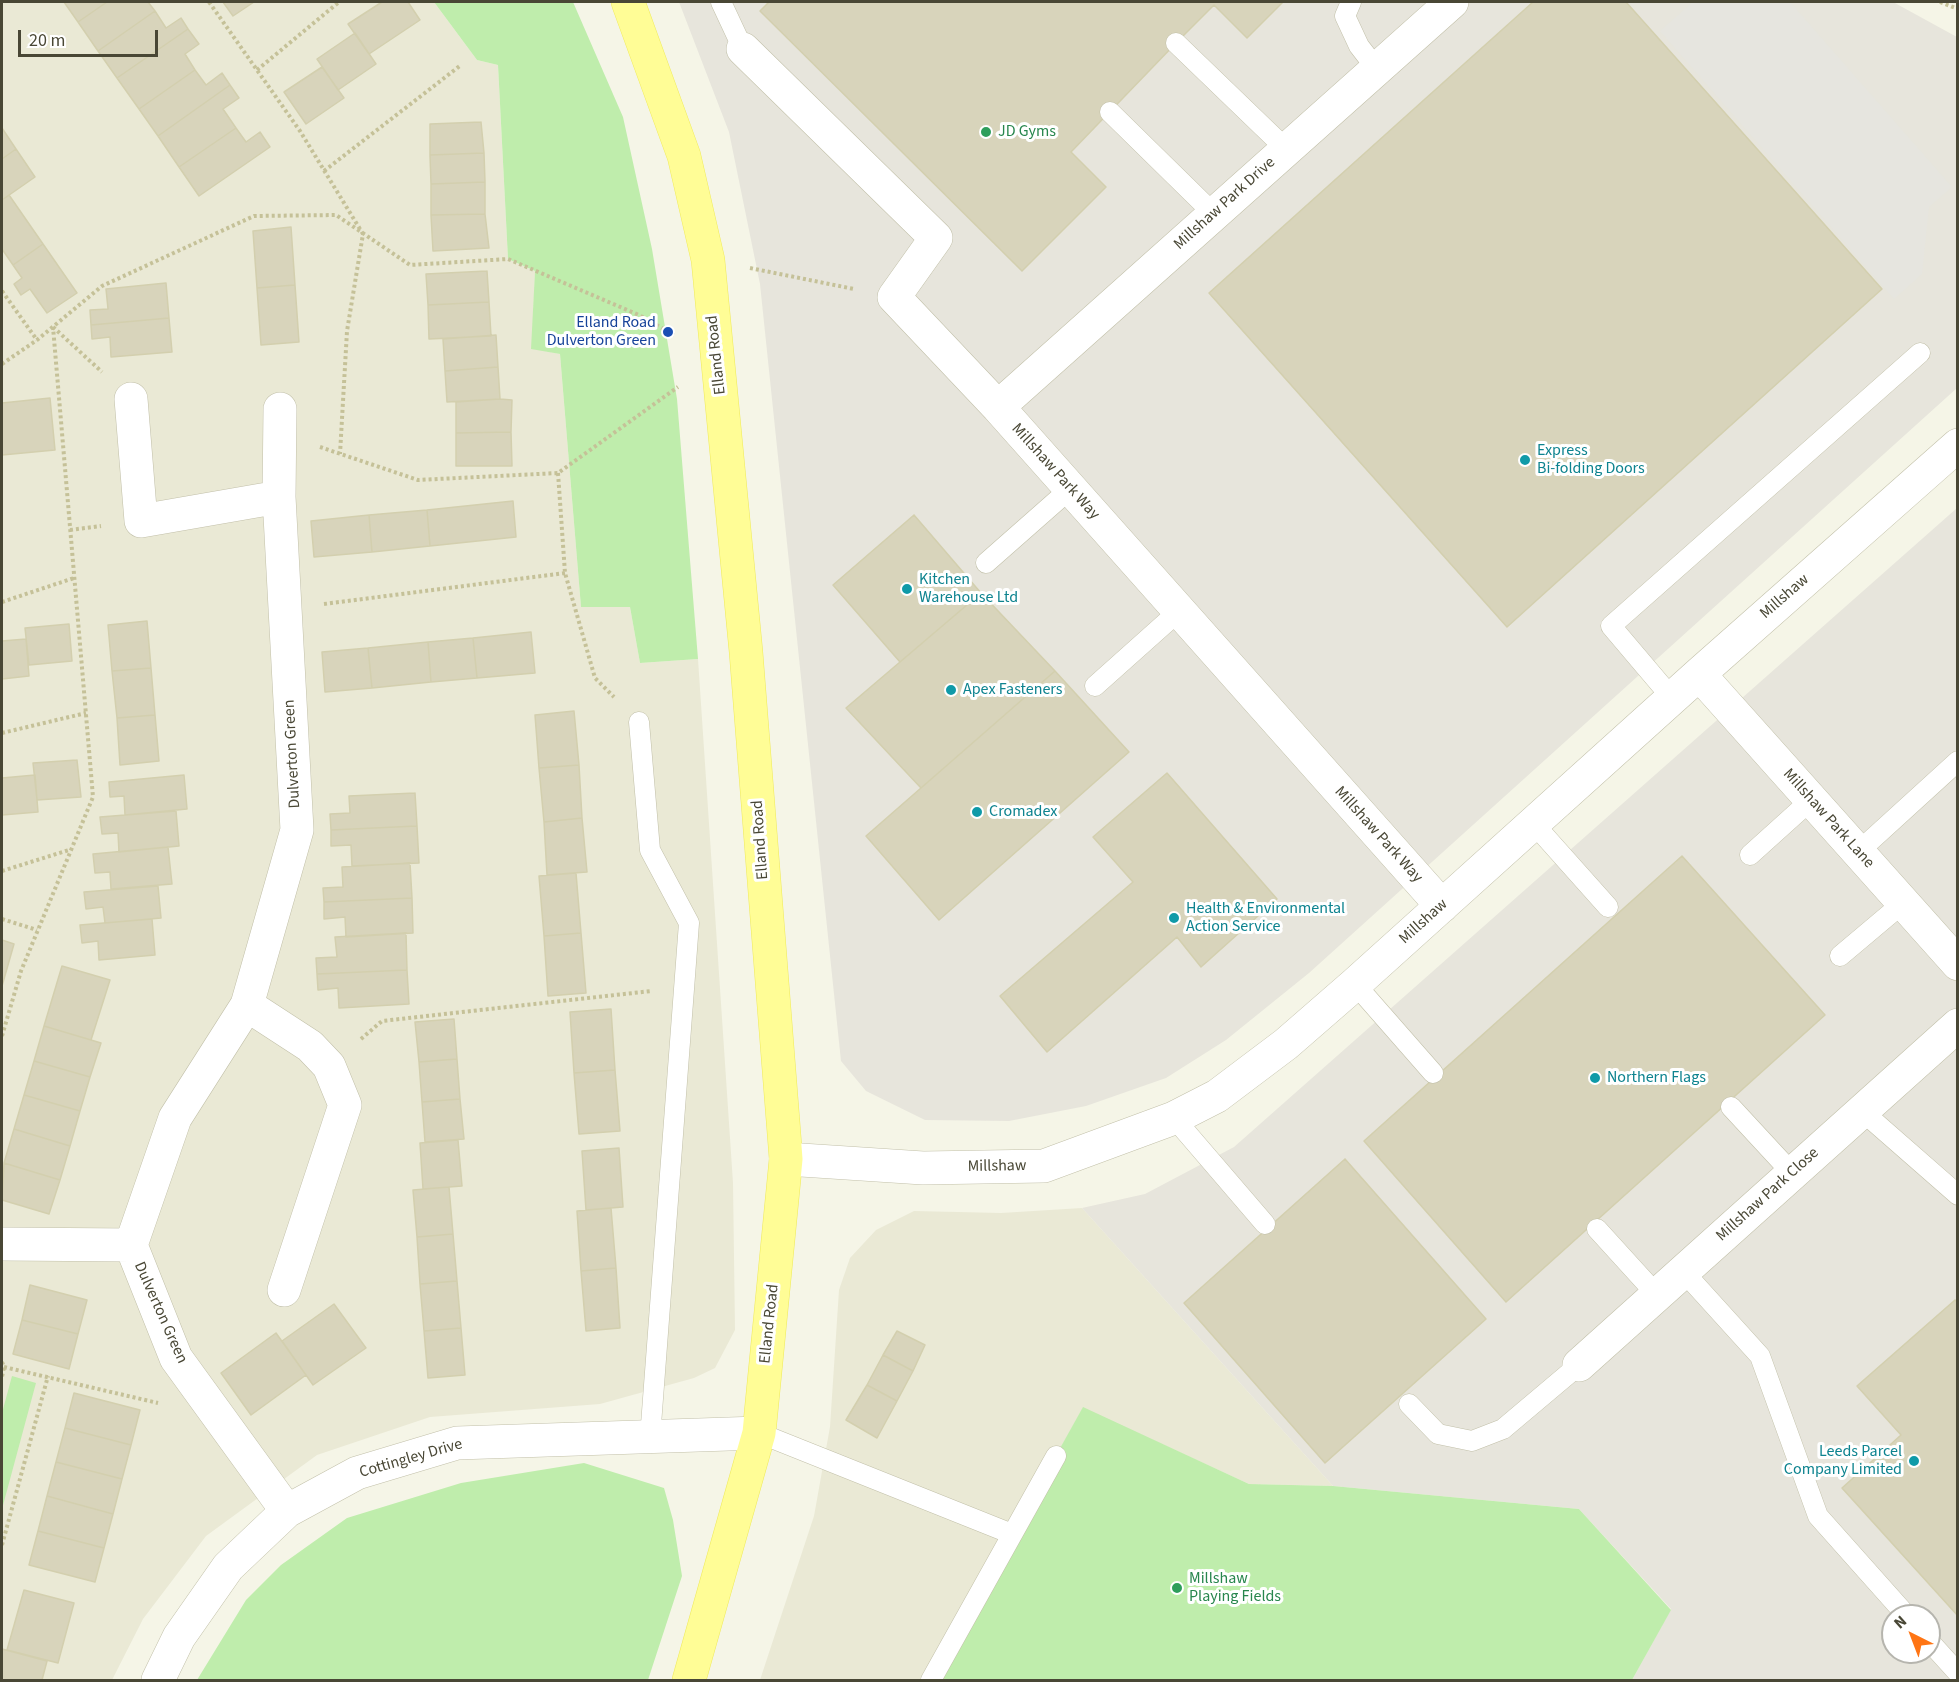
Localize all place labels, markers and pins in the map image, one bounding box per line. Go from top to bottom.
place label: JD Gyms [998,122,1056,142]
marker: JD Gyms [979,125,993,139]
place label: Elland Road Dulverton Green [547,313,656,351]
marker: Elland Road Dulverton Green [661,325,675,339]
place label: Express Bi-folding Doors [1537,441,1645,479]
marker: Express Bi-folding Doors [1518,453,1532,467]
place label: Kitchen Warehouse Ltd [919,570,1018,608]
marker: Kitchen Warehouse Ltd [900,582,914,596]
place label: Apex Fasteners [963,680,1063,700]
marker: Apex Fasteners [944,683,958,697]
place label: Cromadex [989,802,1057,822]
marker: Cromadex [970,805,984,819]
place label: Health & Environmental Action Service [1186,899,1345,937]
marker: Health & Environmental Action Service [1167,911,1181,925]
place label: Northern Flags [1607,1068,1706,1088]
marker: Northern Flags [1588,1071,1602,1085]
place label: Leeds Parcel Company Limited [1784,1442,1902,1480]
marker: Leeds Parcel Company Limited [1907,1454,1921,1468]
place label: Millshaw Playing Fields [1189,1569,1281,1607]
marker: Millshaw Playing Fields [1170,1581,1184,1595]

